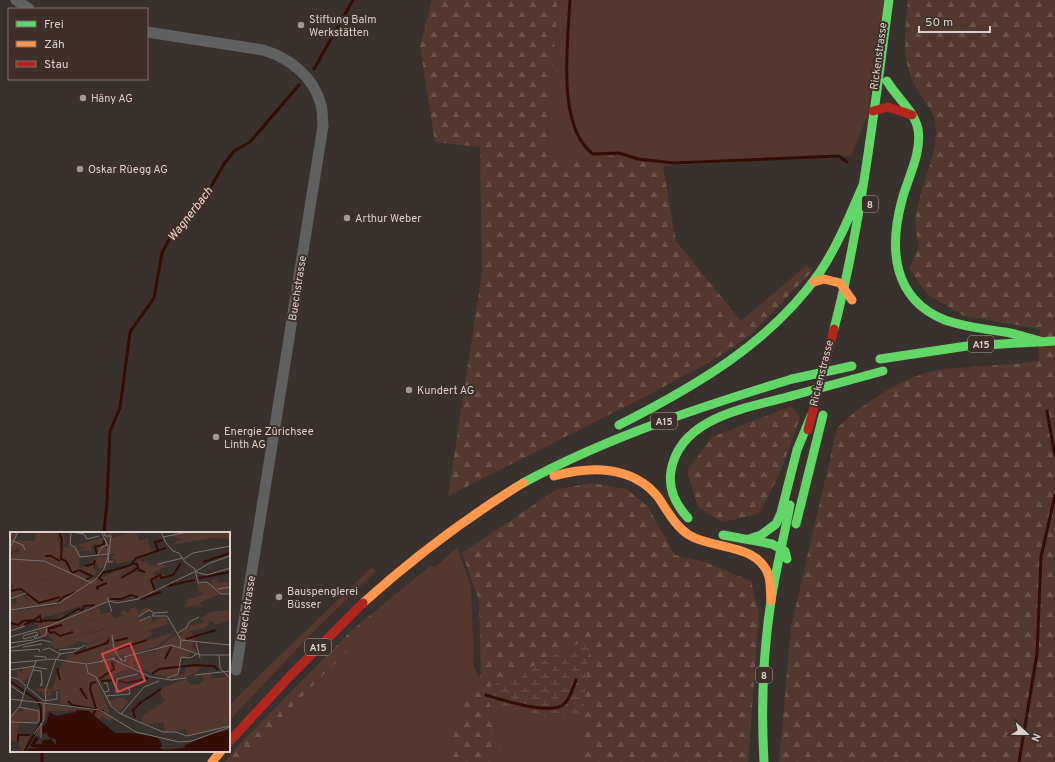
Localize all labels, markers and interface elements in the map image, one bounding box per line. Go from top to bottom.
legend [8,8,148,80]
scale bar [919,8,990,34]
place label: Stiftung Balm Werkstätten [309,13,377,40]
text: 50 m [925,15,953,31]
text: Frei [44,17,64,33]
marker: Stiftung Balm Werkstätten [296,20,306,30]
street label: Rickenstrasse [867,21,891,91]
text: Zäh [44,37,65,53]
text: Stau [44,57,69,73]
place label: Häny AG [91,92,133,106]
marker: Häny AG [78,93,88,103]
place label: Oskar Rüegg AG [88,163,168,177]
marker: Oskar Rüegg AG [75,164,85,174]
water label: Wagnerbach [165,184,217,245]
road number: 8 [862,196,878,212]
place label: Arthur Weber [355,212,422,226]
marker: Arthur Weber [342,213,352,223]
street label: Buechstrasse [286,254,310,322]
road number: A15 [968,336,994,352]
street label: Rickenstrasse [807,338,837,408]
place label: Kundert AG [417,384,474,398]
marker: Kundert AG [404,385,414,395]
road number: A15 [651,413,677,429]
place label: Energie Zürichsee Linth AG [224,425,314,452]
marker: Energie Zürichsee Linth AG [211,432,221,442]
inset map [10,532,230,752]
street label: Buechstrasse [235,574,259,642]
place label: Bauspenglerei Büsser [287,585,358,612]
marker: Bauspenglerei Büsser [274,592,284,602]
road number: A15 [305,639,331,655]
road number: 8 [756,667,772,683]
north arrow [1007,714,1047,754]
text: N [1027,731,1043,744]

